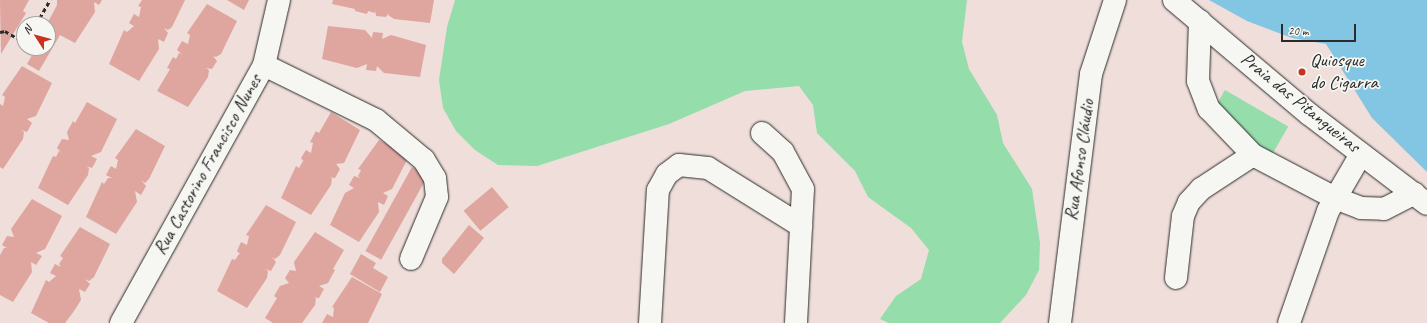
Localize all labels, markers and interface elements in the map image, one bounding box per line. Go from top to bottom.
north arrow [16,16,56,56]
scale bar [1283,16,1358,42]
text: N [19,23,35,36]
text: 20 m [1288,23,1308,39]
street label: Praia das Pitangueiras [1236,48,1364,158]
place label: Quiosque do Cigarra [1310,50,1377,94]
marker: Quiosque do Cigarra [1297,67,1307,77]
street label: Rua Castorino Francisco Nunes [149,71,267,259]
street label: Rua Afonso Cláudio [1060,98,1100,222]

